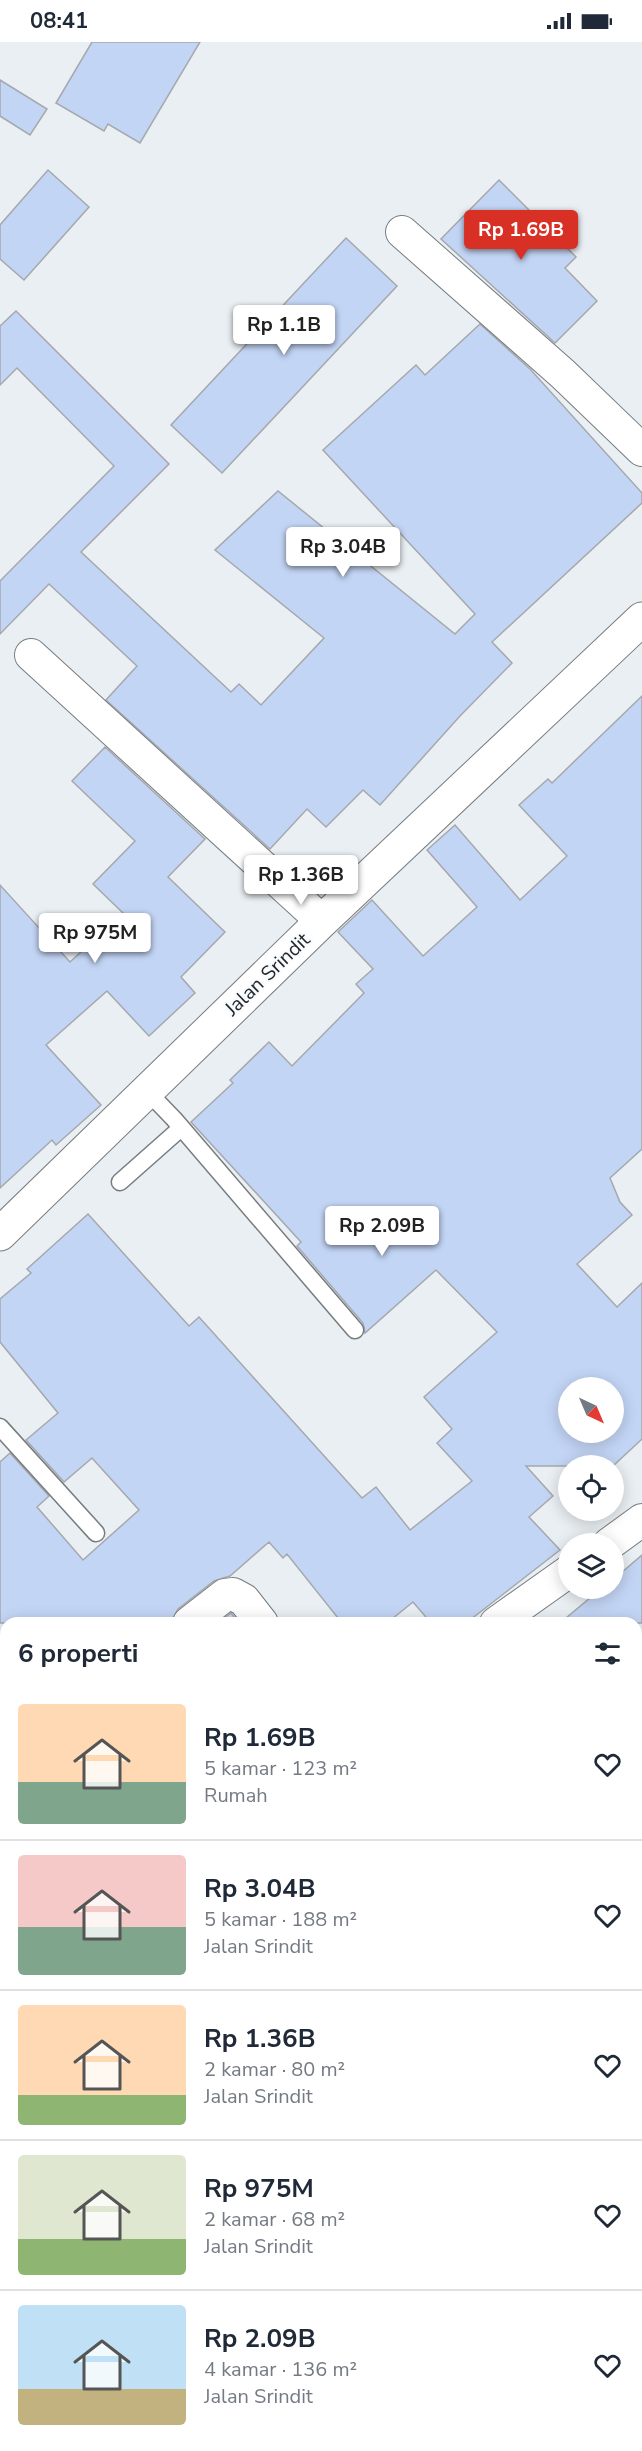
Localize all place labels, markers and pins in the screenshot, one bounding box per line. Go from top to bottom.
pin: Rp 1.69B [459,210,583,261]
pin: Rp 1.1B [229,305,339,356]
pin: Rp 3.04B [281,527,405,578]
pin: Rp 1.36B [239,855,363,906]
pin: Rp 975M [40,913,150,964]
pin: Rp 2.09B [320,1206,444,1257]

